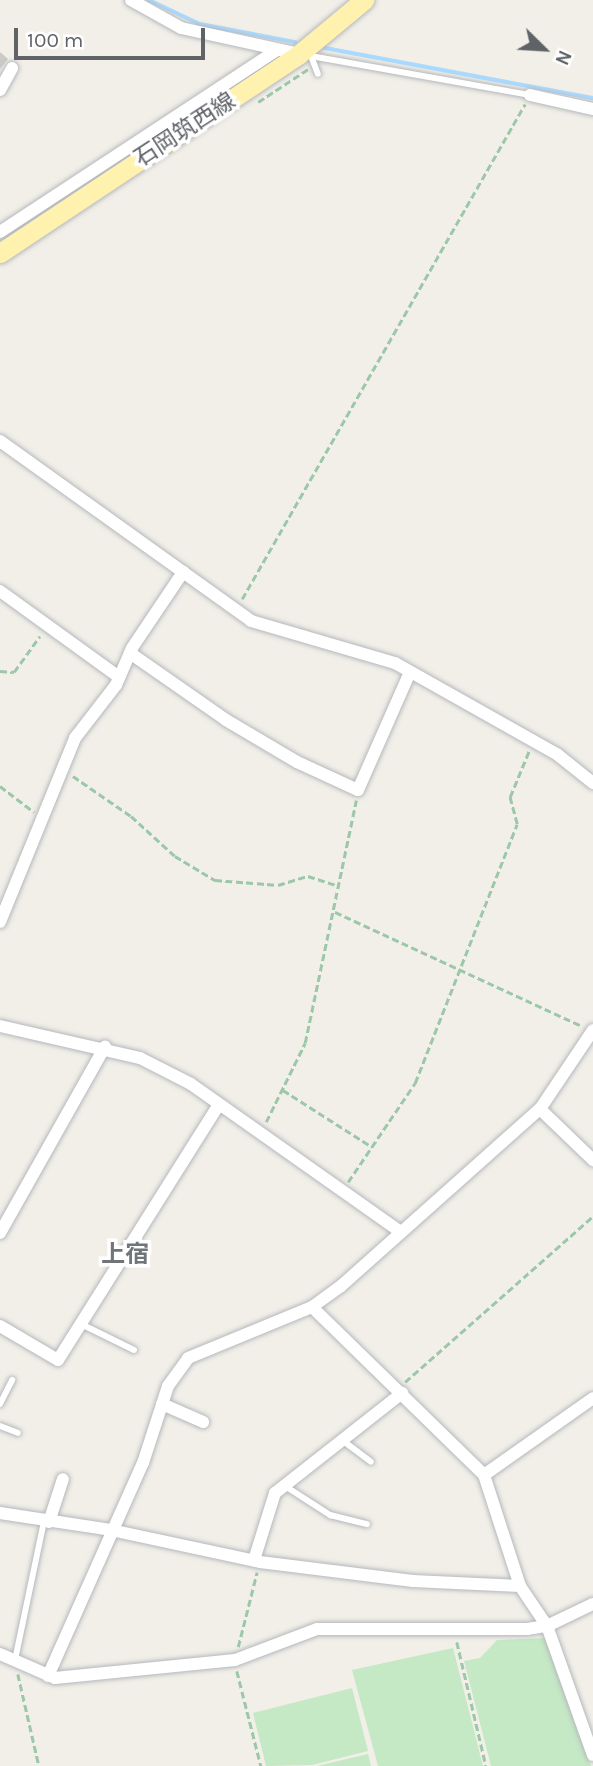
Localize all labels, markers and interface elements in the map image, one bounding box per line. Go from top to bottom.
scale bar [18,14,208,58]
north arrow [509,14,579,84]
text: 100 m [27,28,84,52]
text: N [550,47,576,68]
street label: 石岡筑西線 [129,87,241,173]
district label: 上宿 [101,1241,149,1269]

